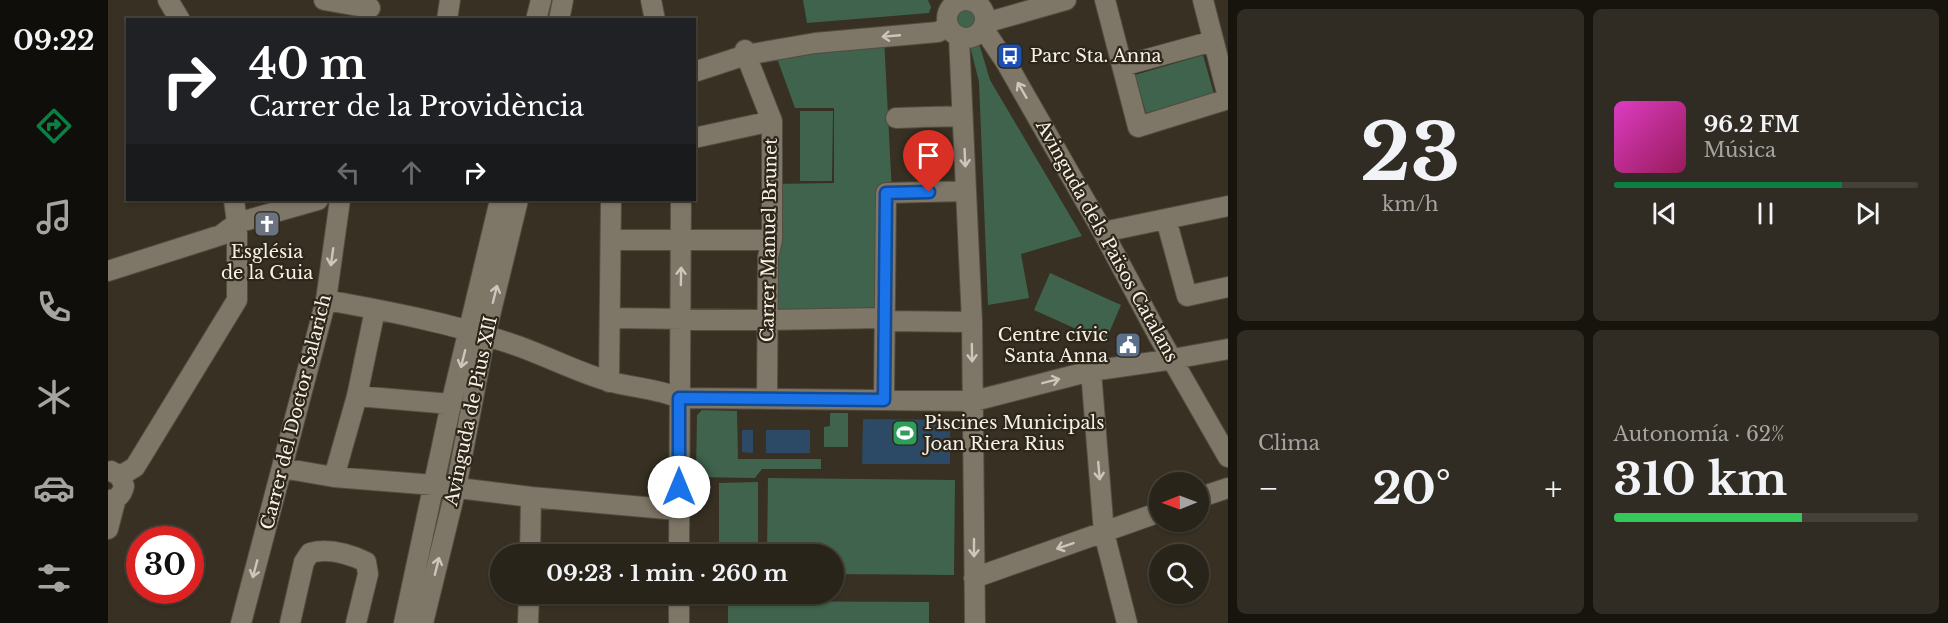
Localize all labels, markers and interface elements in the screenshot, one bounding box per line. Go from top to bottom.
text: 09:22 [13,24,95,57]
one-way arrow [882,31,902,42]
text: 40 m [249,38,366,90]
bus stop icon: Parc Sta. Anna [995,41,1025,71]
icon: right [150,42,228,120]
place label: Parc Sta. Anna [1030,45,1162,67]
one-way arrow [1015,82,1027,99]
text: Carrer de la Providència [249,90,584,123]
text: 23 [1360,104,1460,201]
icon: directions [33,105,75,147]
text: 96.2 FM [1704,111,1799,138]
street label: Avinguda dels Països Catalans [1031,115,1183,366]
pin [903,130,954,192]
street label: Carrer Manuel Brunet [756,137,782,342]
text: Música [1704,138,1776,162]
icon: arrive [912,139,945,172]
one-way arrow [959,148,970,168]
icon: left [332,156,365,189]
icon: ahead [395,156,428,189]
icon: right [458,156,491,189]
text: km/h [1382,192,1439,216]
icon: music [33,196,75,238]
icon: previous [1648,197,1681,230]
icon: pause [1749,197,1782,230]
icon: next [1851,197,1884,230]
church icon: Església de la Guia [252,209,282,239]
place label: Església de la Guia [221,241,313,284]
one-way arrow [326,247,337,267]
one-way arrow [675,267,687,287]
one-way arrow [490,284,502,303]
icon: phone [33,286,75,328]
street label: Carrer del Doctor Salarich [256,292,336,532]
street label: Avinguda de Pius XII [440,314,502,509]
place label: Centre cívic Santa Anna [998,324,1108,367]
public building icon: Centre cívic Santa Anna [1113,330,1143,360]
one-way arrow [967,343,978,363]
one-way arrow [456,349,468,368]
one-way arrow [1041,375,1060,387]
icon: climate [33,376,75,418]
place label: Piscines Municipals Joan Riera Rius [922,412,1104,455]
sports icon: Piscines Municipals Joan Riera Rius [890,418,920,448]
text: Autonomía · 62% [1614,422,1785,446]
text: Clima [1258,431,1320,455]
text: 310 km [1614,451,1787,507]
position arrow [647,455,711,519]
text: 20° [1372,460,1451,516]
one-way arrow [1094,461,1105,481]
icon: car [33,467,75,509]
text: − [1258,468,1279,509]
text: + [1544,468,1563,509]
north arrow [1149,472,1209,532]
map controls [1149,472,1209,604]
speed limit sign: 30 [126,526,204,604]
one-way arrow [968,538,980,558]
one-way arrow [1056,542,1075,553]
button: search [1149,544,1209,604]
icon: filters [33,557,75,599]
one-way arrow [431,557,443,576]
one-way arrow [249,559,260,578]
text: 09:23 · 1 min · 260 m [546,560,788,587]

